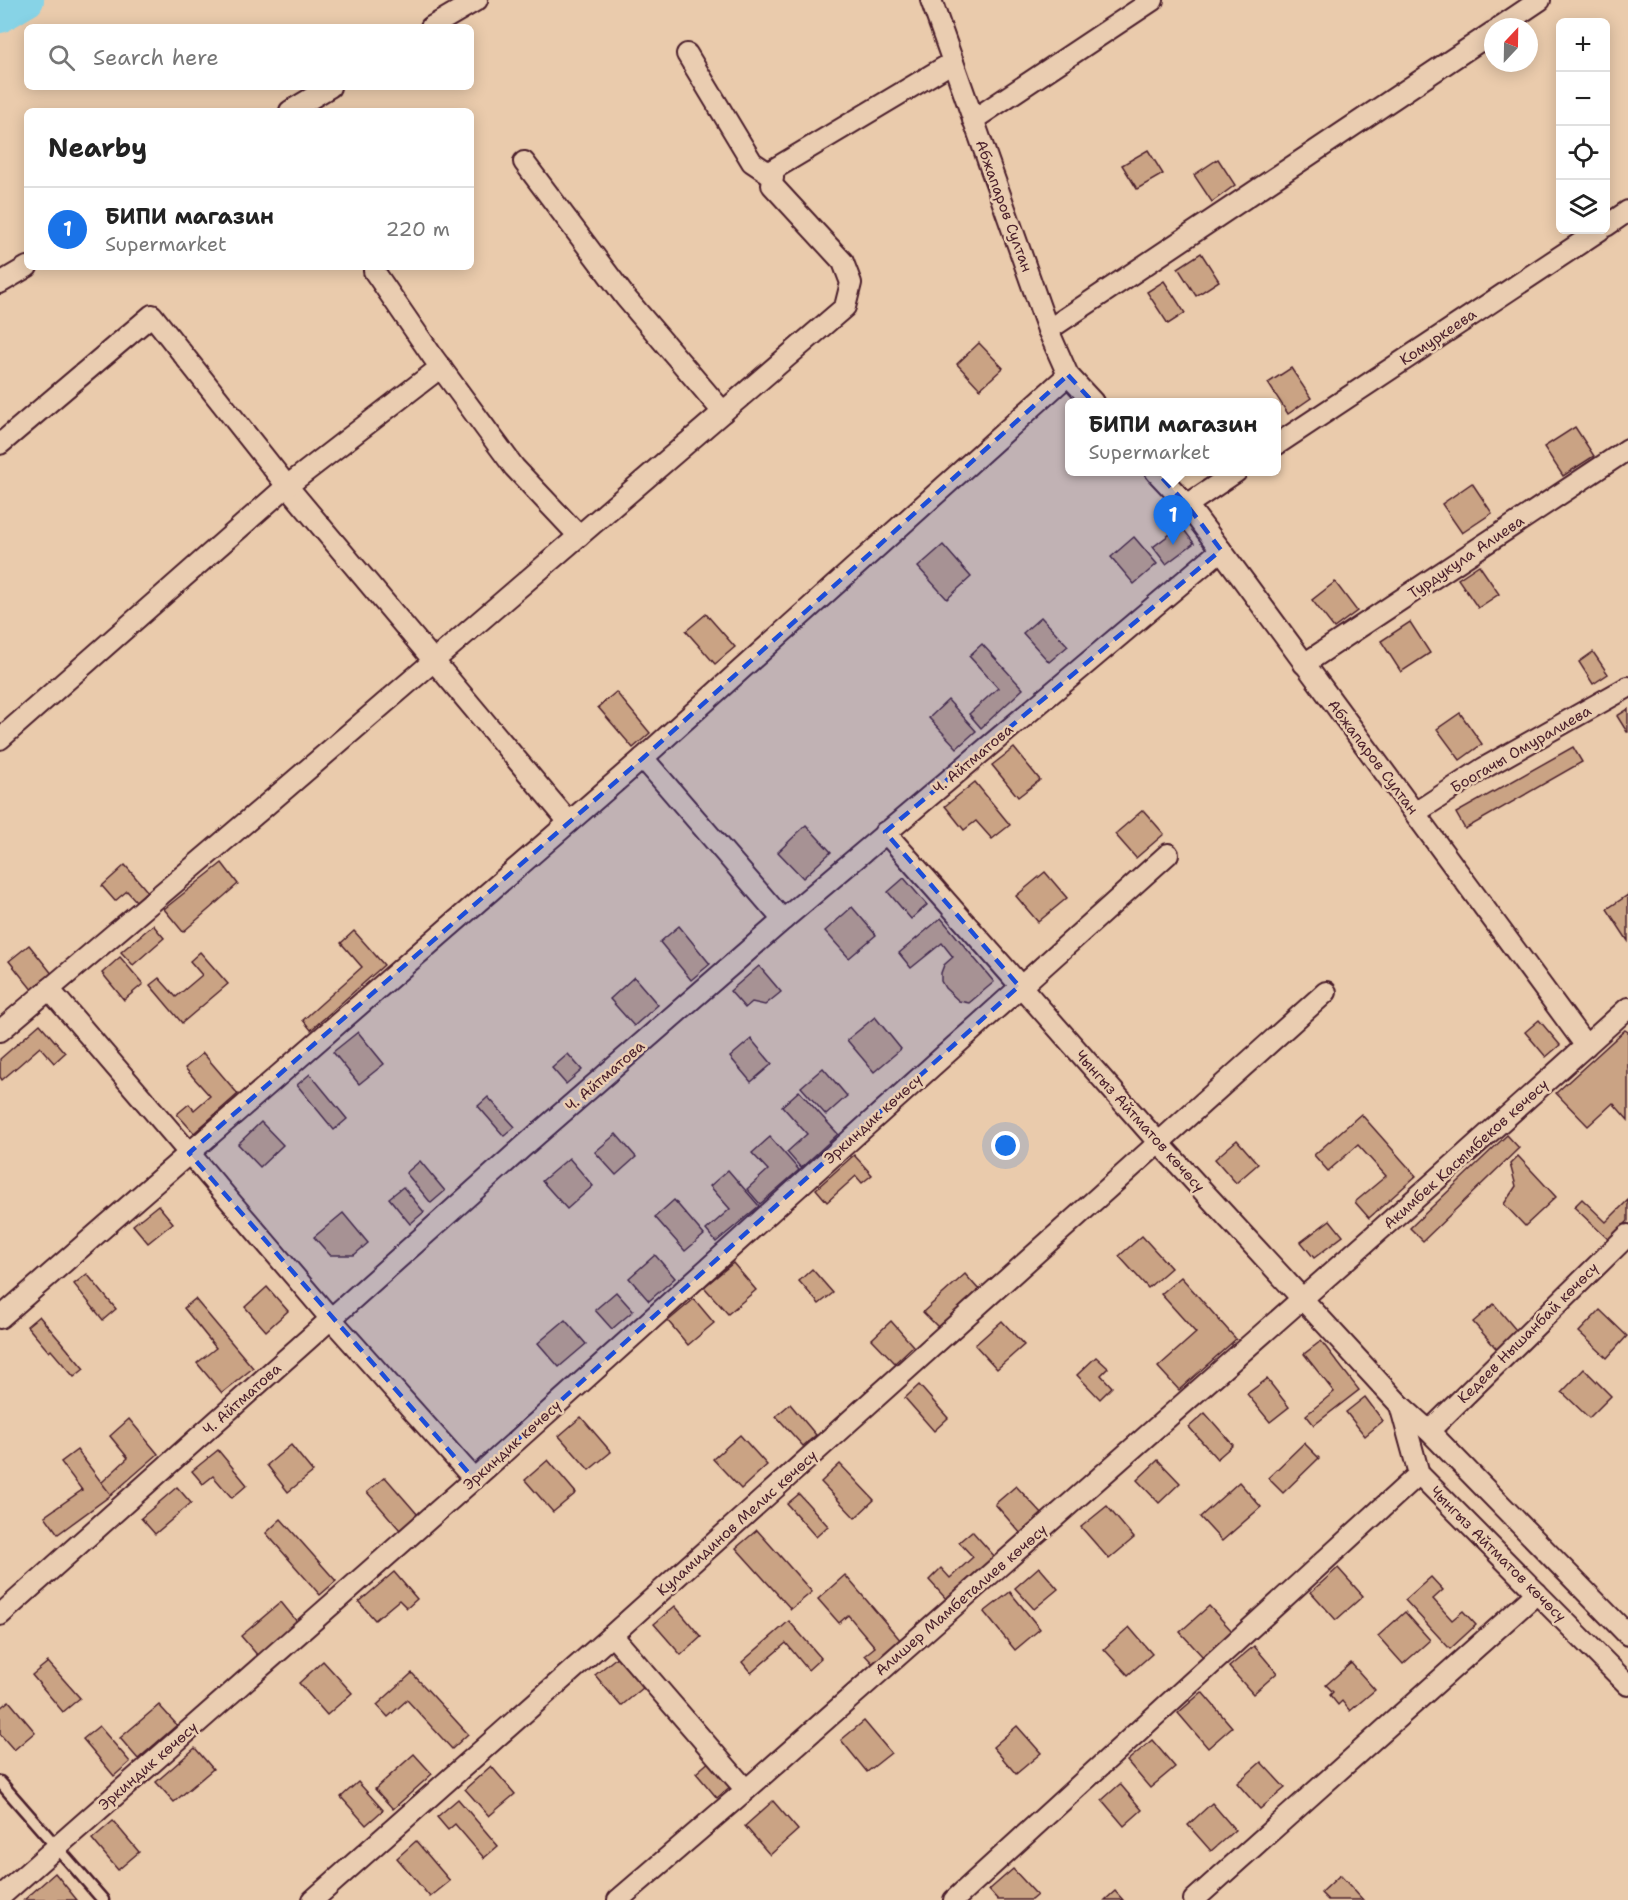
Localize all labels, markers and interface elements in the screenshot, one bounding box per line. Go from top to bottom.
north arrow [1484,18,1538,72]
map controls [1556,18,1610,234]
button: + [1556,18,1610,72]
search box [24,24,474,90]
icon: search [45,41,78,74]
text: Search here [93,43,219,72]
button: − [1556,72,1610,126]
button: locate [1556,126,1610,180]
text: Nearby [48,130,147,165]
street label: Абжапаров Султан [971,137,1037,275]
button: layers [1556,180,1610,234]
text: БИПИ магазин [105,202,274,231]
text: 1 [63,216,72,242]
text: 220 m [386,216,450,242]
text: Supermarket [105,231,227,257]
street label: Комуркеева [1396,304,1481,370]
popup [1065,398,1281,476]
text: БИПИ магазин [1088,410,1258,439]
text: Supermarket [1088,439,1210,465]
pin: 1 [1154,496,1192,545]
street label: Турдукула Алиева [1404,510,1529,603]
street label: Абжапаров Султан [1323,695,1423,819]
street label: Боогачы Омуралиева [1447,700,1595,797]
street label: Ч. Айтматова [929,719,1018,798]
street label: Ч. Айтматова [561,1036,649,1116]
street label: Чынгыз Айтматов көчөсү [1071,1046,1209,1196]
street label: Эркиндик көчөсү [820,1069,926,1168]
street label: Акимбек Касымбеков көчөсү [1379,1074,1553,1233]
your location [991,1131,1020,1160]
street label: Кедеев Нышанбай көчөсү [1453,1258,1603,1408]
street label: Ч. Айтматова [199,1358,286,1440]
street label: Эркиндик көчөсү [459,1395,565,1494]
street label: Куламидинов Мелис көчөсү [652,1445,822,1601]
street label: Чынгыз Айтматов көчөсү [1426,1482,1571,1627]
street label: Алишер Мамбеталиев көчөсү [871,1520,1051,1680]
street label: Эркиндик көчөсү [94,1717,202,1815]

